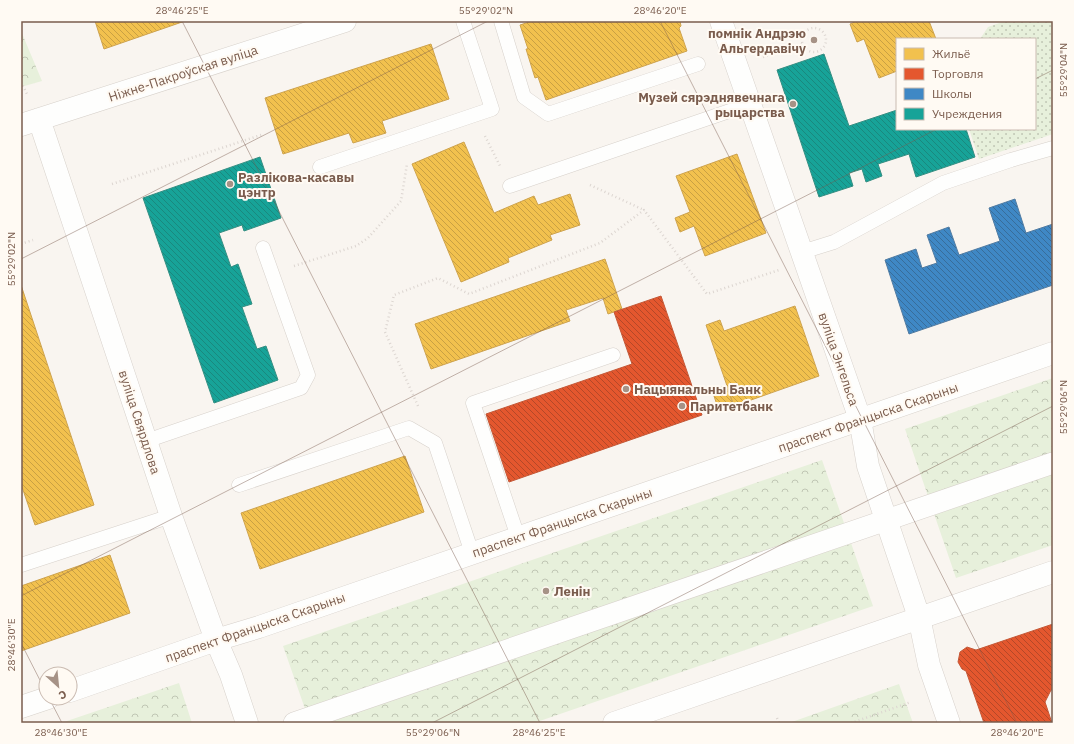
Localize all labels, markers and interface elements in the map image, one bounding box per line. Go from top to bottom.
text: 28°46'25"E [155,4,209,17]
text: 55°29'02"N [459,4,513,17]
text: 28°46'20"E [633,4,687,17]
place label: помнік Андрэю Альгердавічу [708,25,806,57]
marker: помнік Андрэю Альгердавічу [809,35,819,45]
legend [896,38,1036,130]
street label: Ніжне-Пакроўская вуліца [106,41,260,106]
text: 55°29'04"N [1057,43,1070,97]
text: Жильё [932,46,971,61]
text: Торговля [932,66,983,81]
text: Школы [932,86,972,101]
place label: Музей сярэднявечнага рыцарства [638,89,785,121]
marker: Музей сярэднявечнага рыцарства [788,99,798,109]
text: Учреждения [932,106,1002,121]
place label: Разлікова-касавы цэнтр [238,169,354,201]
marker: Разлікова-касавы цэнтр [225,179,235,189]
text: 55°29'02"N [5,232,18,286]
street label: вуліца Энгельса [815,310,863,408]
street label: вуліца Свярдлова [115,368,164,476]
street label: праспект Францыска Скарыны [776,379,960,456]
text: 55°29'06"N [1057,380,1070,434]
place label: Нацыянальны Банк [634,381,761,398]
marker: Нацыянальны Банк [621,384,631,394]
place label: Паритетбанк [690,398,773,415]
marker: Паритетбанк [677,401,687,411]
street label: праспект Францыска Скарыны [470,484,654,561]
place label: Ленін [554,583,591,600]
marker: Ленін [541,586,551,596]
street label: праспект Францыска Скарыны [163,589,347,666]
text: 28°46'30"E [5,618,18,672]
north arrow [38,666,78,706]
text: С [56,687,69,703]
text: 28°46'30"E [34,726,88,739]
text: 55°29'06"N [406,726,460,739]
text: 28°46'25"E [512,726,566,739]
text: 28°46'20"E [990,726,1044,739]

